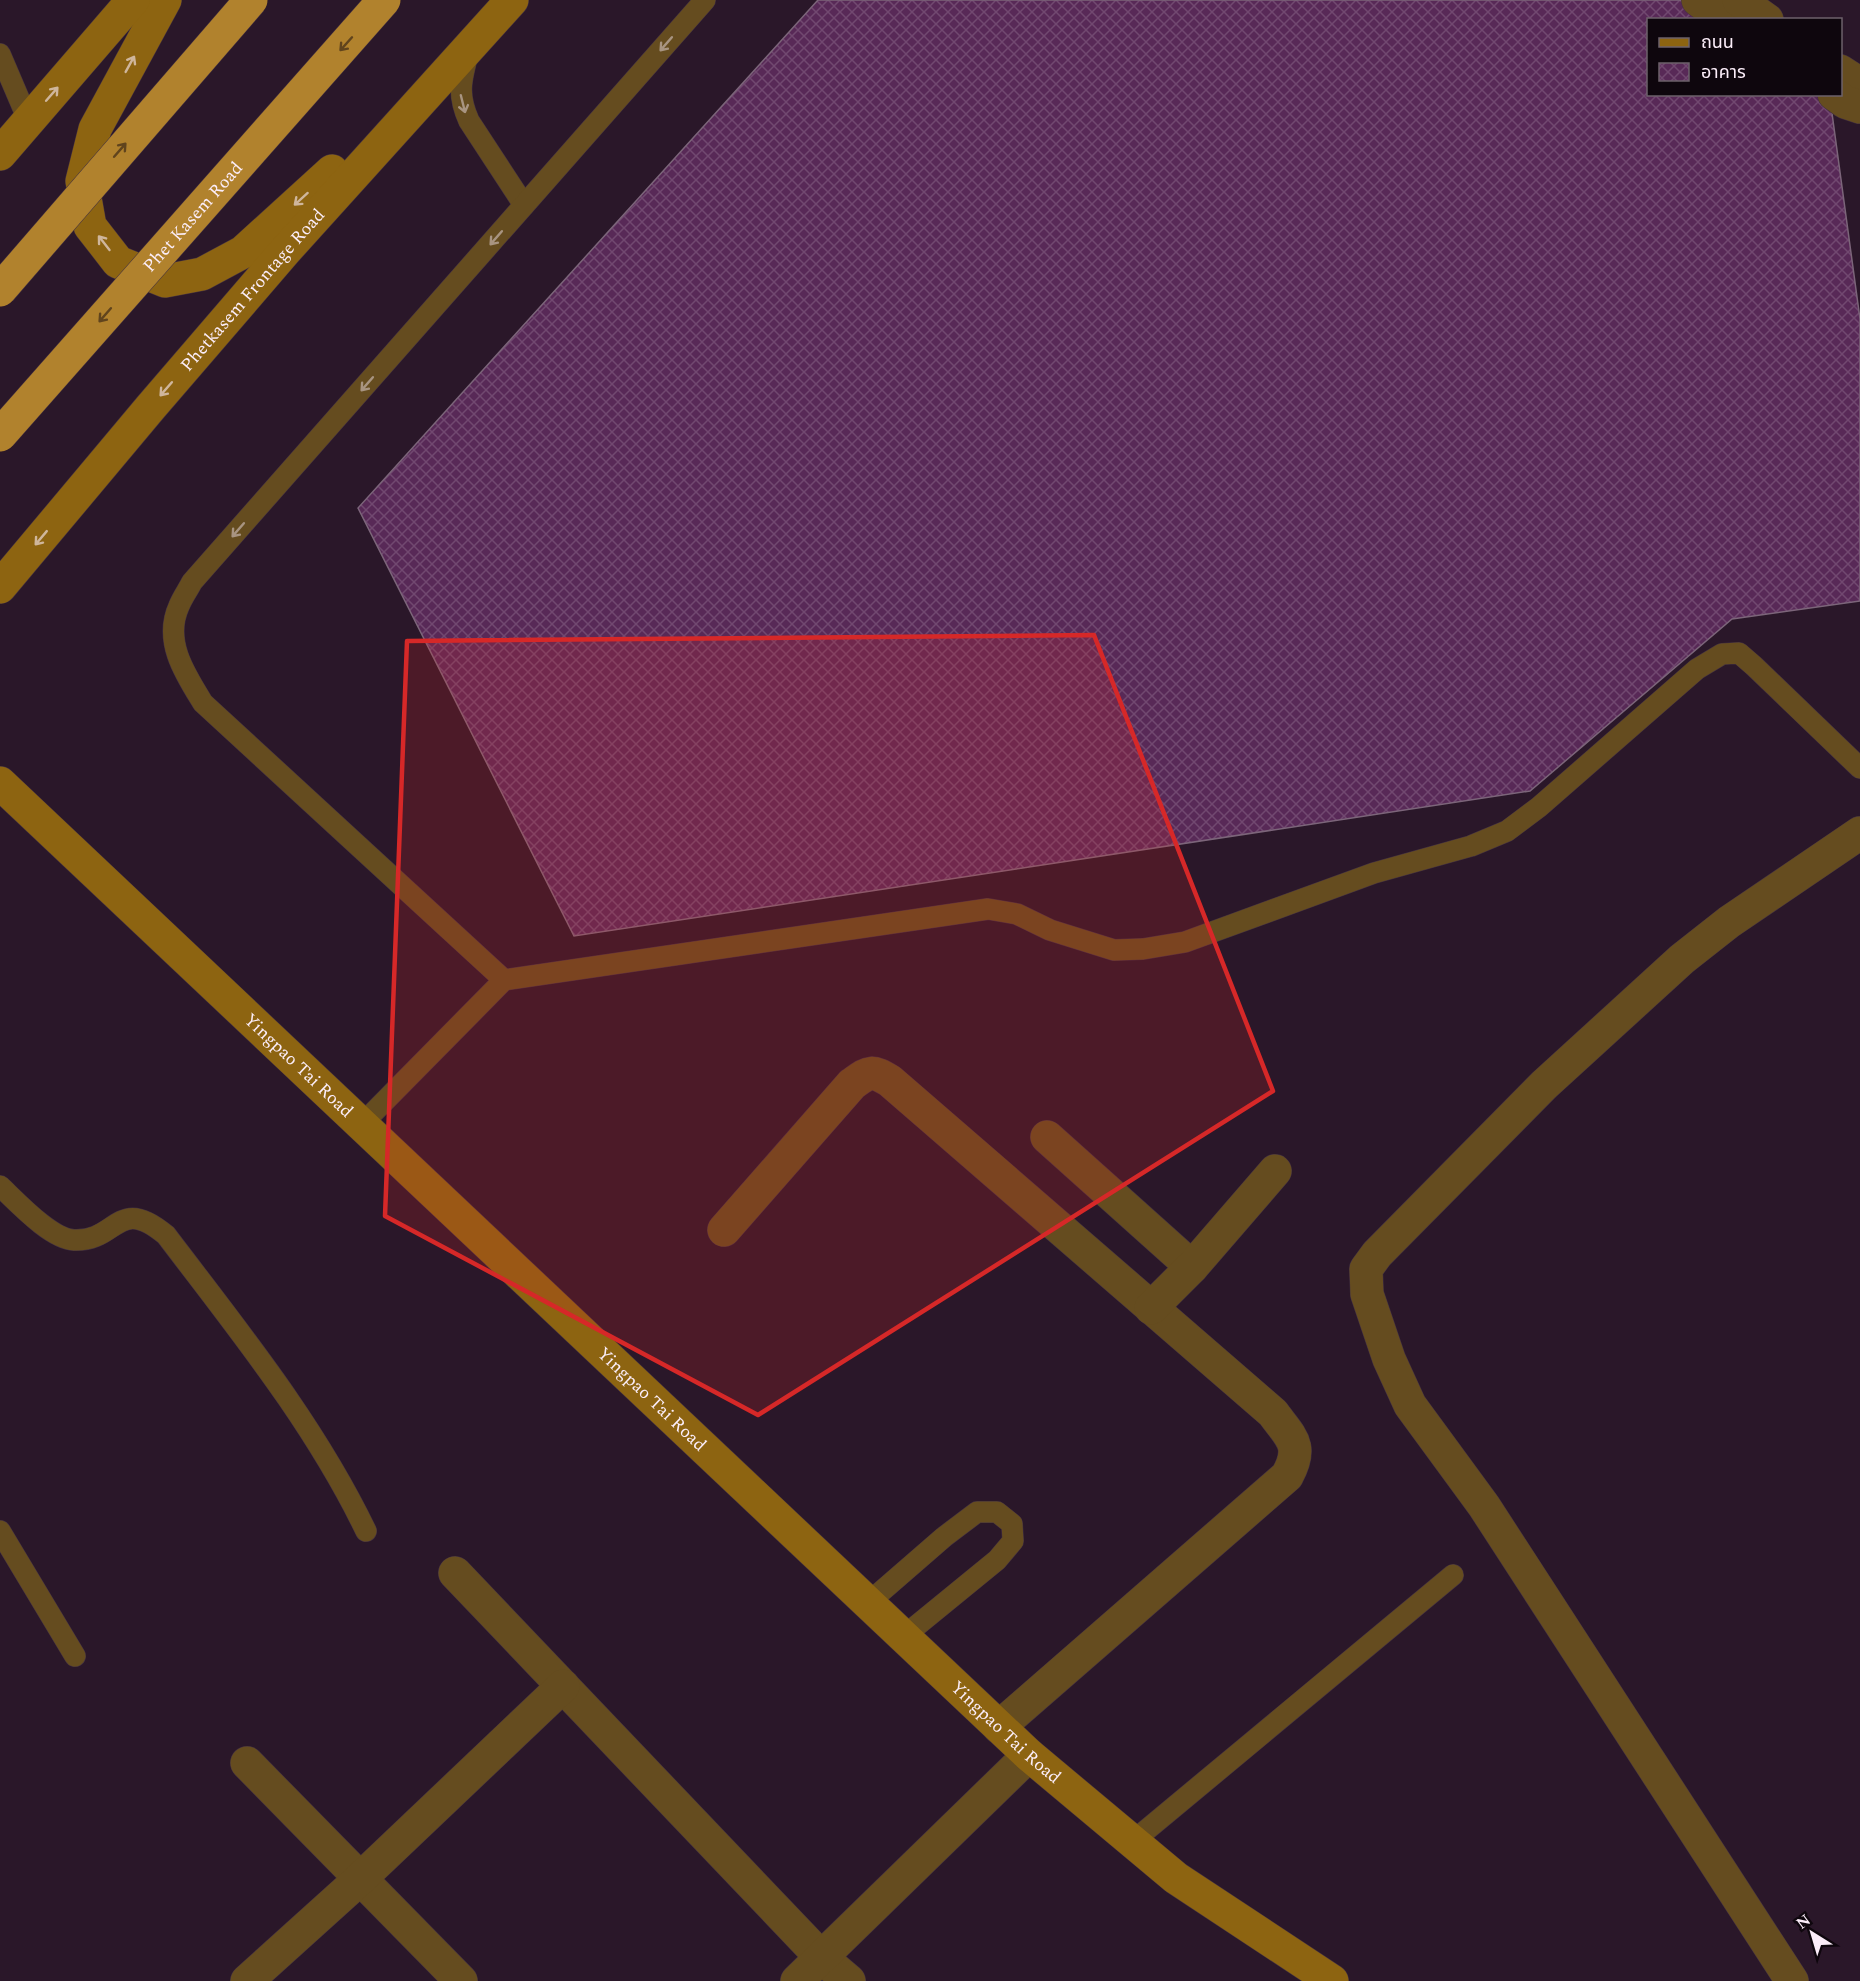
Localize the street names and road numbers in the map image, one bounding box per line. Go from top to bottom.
street label: Phet Kasem Road [136,155,249,278]
street label: Phetkasem Frontage Road [174,202,331,377]
street label: Yingpao Tai Road [238,1007,360,1124]
street label: Yingpao Tai Road [591,1340,713,1458]
street label: Yingpao Tai Road [944,1674,1067,1790]

